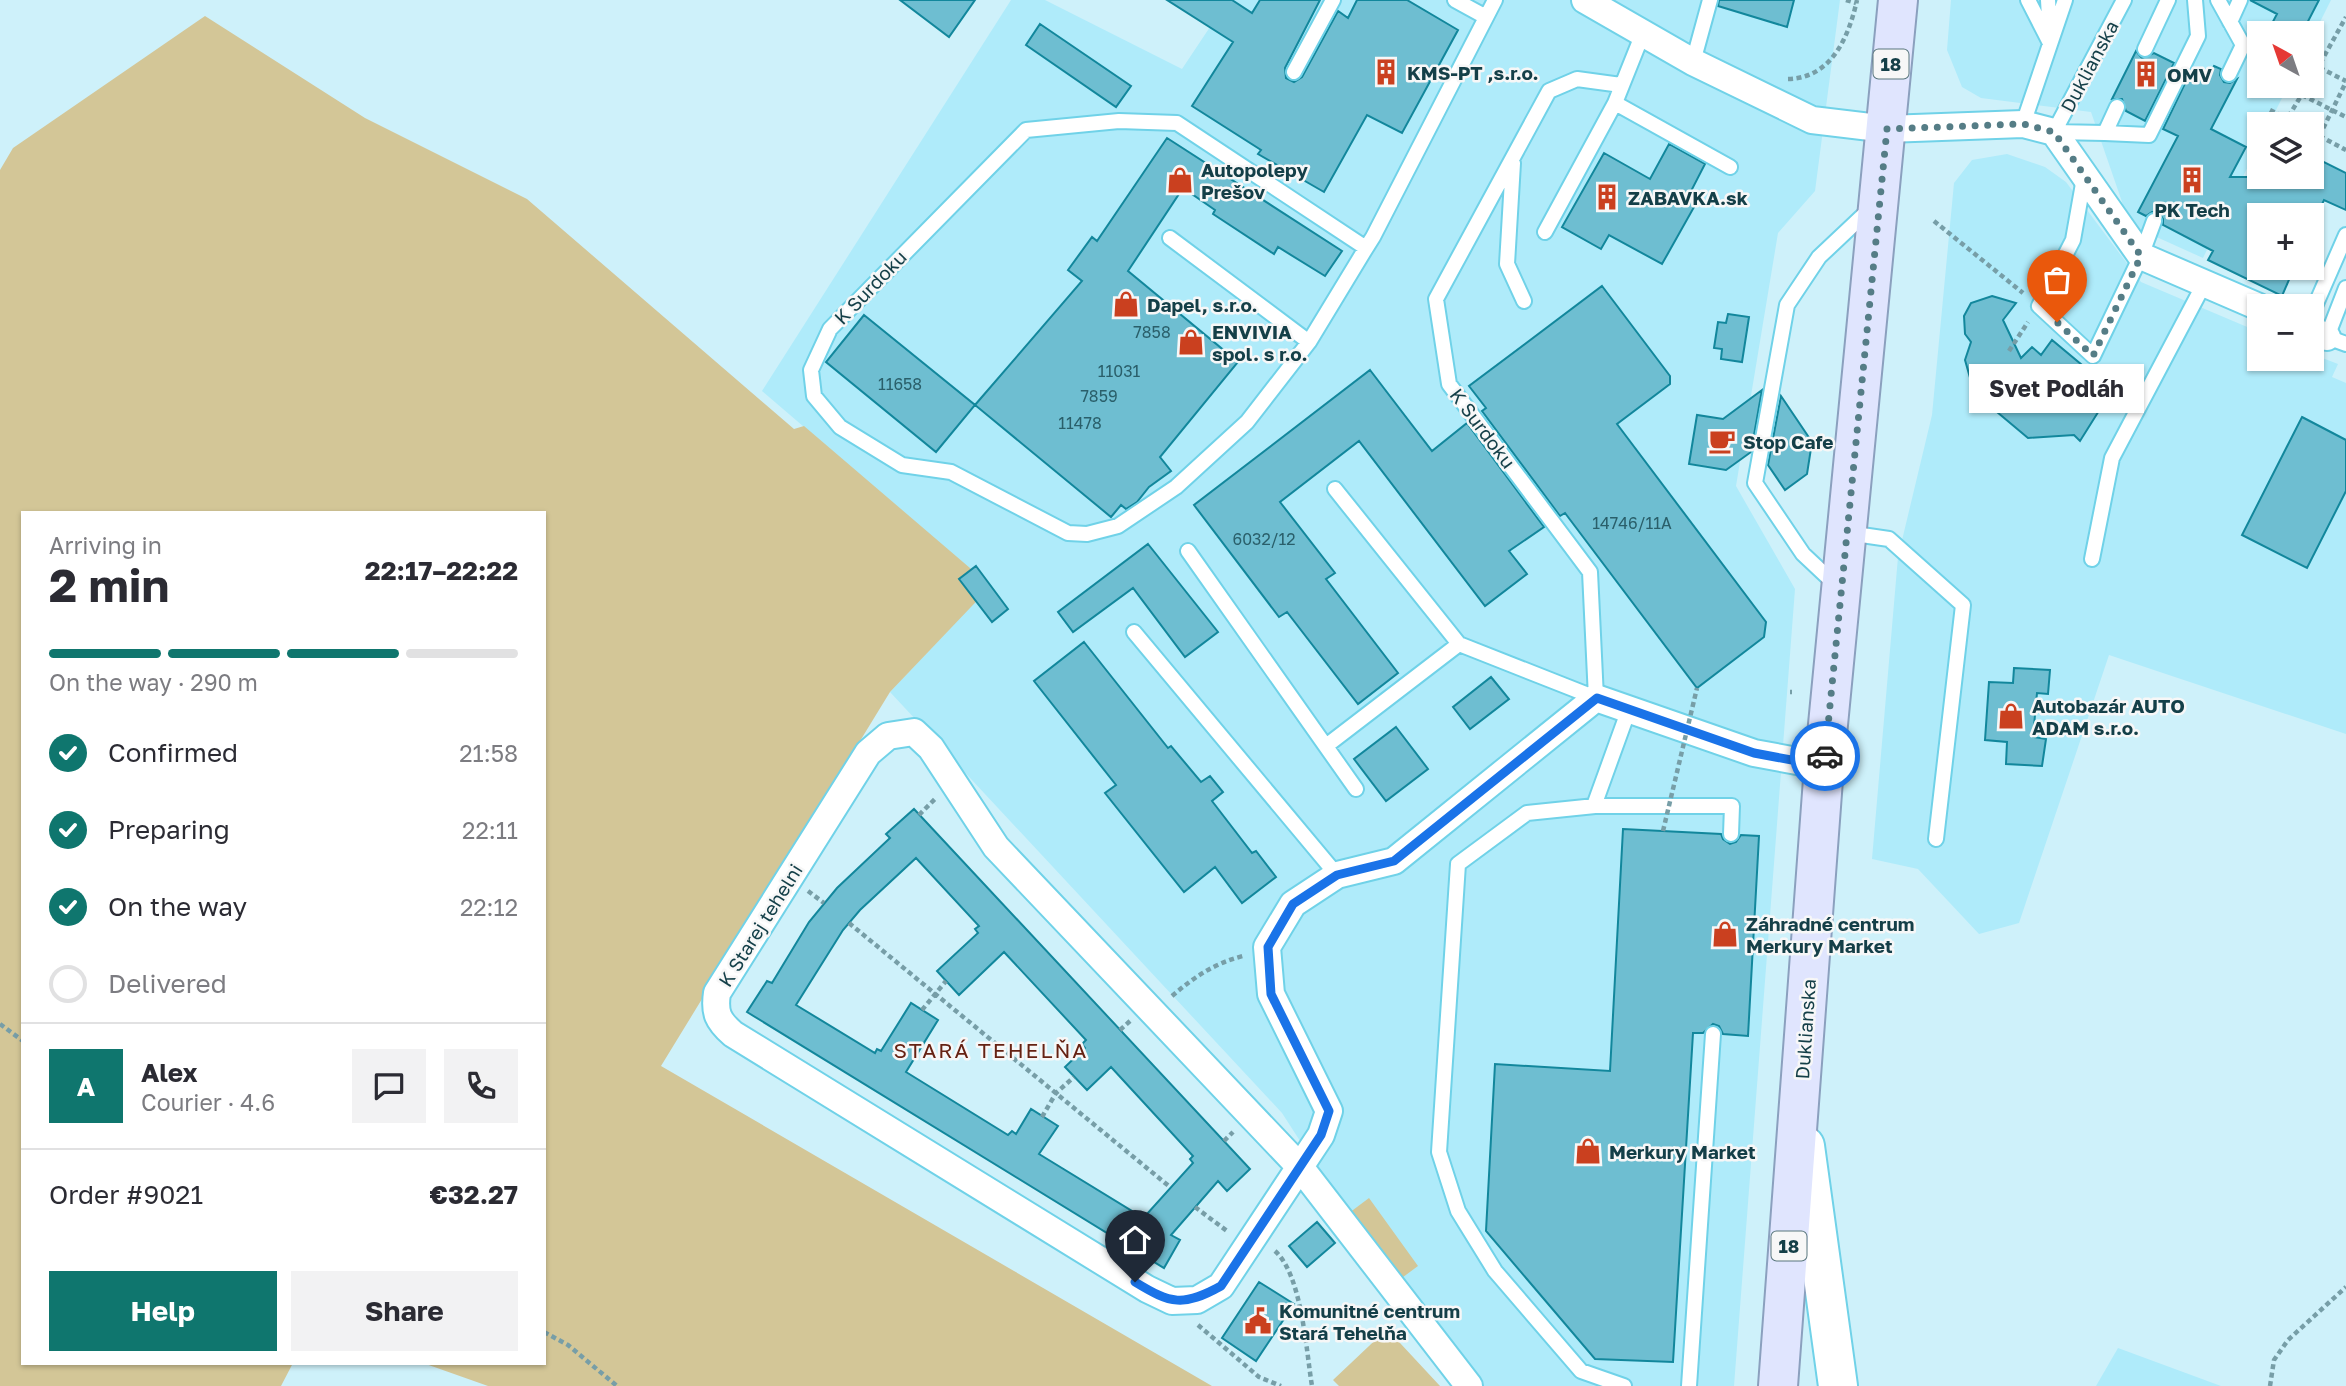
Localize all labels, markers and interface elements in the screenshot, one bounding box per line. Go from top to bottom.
street label: Duklianska [2055,16,2123,116]
north arrow [2247,21,2324,98]
map controls [2247,21,2324,371]
road number: 18 [1874,50,1909,78]
building icon: KMS-PT ,s.r.o. [1371,57,1401,87]
building icon: OMV [2131,59,2161,89]
place label: KMS-PT ,s.r.o. [1407,61,1539,84]
place label: OMV [2167,63,2213,86]
button: layers [2247,112,2324,189]
place label: Autopolepy Prešov [1201,158,1308,203]
shop icon: Autopolepy Prešov [1165,165,1195,195]
building icon: PK Tech [2177,165,2207,195]
building icon: ZABAVKA.sk [1592,182,1622,212]
place label: ZABAVKA.sk [1628,186,1748,209]
place label: PK Tech [2154,198,2230,221]
button: + [2247,203,2324,280]
street label: K Surdoku [829,245,911,329]
pin [2027,250,2087,322]
icon: bag [2038,261,2076,299]
shop icon: Dapel, s.r.o. [1111,289,1141,319]
place label: Dapel, s.r.o. [1147,293,1258,316]
button: − [2247,294,2324,371]
place label: ENVIVIA spol. s r.o. [1212,320,1308,365]
house number: 7858 [1133,322,1171,342]
shop icon: ENVIVIA spol. s r.o. [1176,327,1206,357]
house number: 11031 [1098,361,1141,381]
callout: Svet Podláh [1969,364,2144,413]
house number: 11658 [878,374,922,394]
text: Svet Podláh [1989,374,2124,402]
street label: K Surdoku [1446,384,1520,472]
house number: 7859 [1080,386,1118,406]
house number: 11478 [1058,413,1102,433]
cafe icon: Stop Cafe [1707,426,1737,456]
place label: Stop Cafe [1743,430,1834,453]
house number: 14746/11A [1592,513,1672,533]
house number: 6032/12 [1233,529,1295,549]
text: Arriving in [49,531,162,559]
text: 22:17–22:22 [365,555,518,586]
text: 2 min [49,557,169,612]
text: On the way · 290 m [49,668,258,696]
place label: Autobazár AUTO ADAM s.r.o. [2032,694,2185,739]
shop icon: Autobazár AUTO ADAM s.r.o. [1996,701,2026,731]
courier [1790,721,1860,791]
icon: check [49,734,87,772]
text: Confirmed [108,737,238,768]
icon: car [1806,737,1844,775]
text: 21:58 [459,739,518,767]
icon: check [49,811,87,849]
text: Preparing [108,814,230,845]
text: 22:11 [462,816,518,844]
street label: K Starej tehelni [713,859,807,991]
icon: check [49,888,87,926]
text: On the way [108,891,247,922]
text: 22:12 [460,893,518,921]
place label: Záhradné centrum Merkury Market [1746,912,1914,957]
shop icon: Záhradné centrum Merkury Market [1710,919,1740,949]
text: Delivered [108,968,227,999]
street label: Duklianska [1790,978,1820,1080]
district label: STARÁ TEHELŇA [894,1037,1088,1063]
button: chat [352,1049,426,1123]
button: phone [444,1049,518,1123]
text: Alex [141,1057,198,1088]
text: A [77,1071,95,1102]
text: Courier · 4.6 [141,1088,275,1116]
shop icon: Merkury Market [1573,1136,1603,1166]
place label: Merkury Market [1609,1140,1756,1163]
text: Order #9021 [49,1179,203,1210]
text: €32.27 [430,1179,518,1210]
pin [1105,1210,1165,1282]
icon: home [1116,1221,1154,1259]
road number: 18 [1772,1232,1806,1260]
button: Help [49,1271,277,1351]
button: Share [291,1271,518,1351]
place label: Komunitné centrum Stará Tehelňa [1279,1299,1460,1344]
public building icon: Komunitné centrum Stará Tehelňa [1243,1306,1273,1336]

